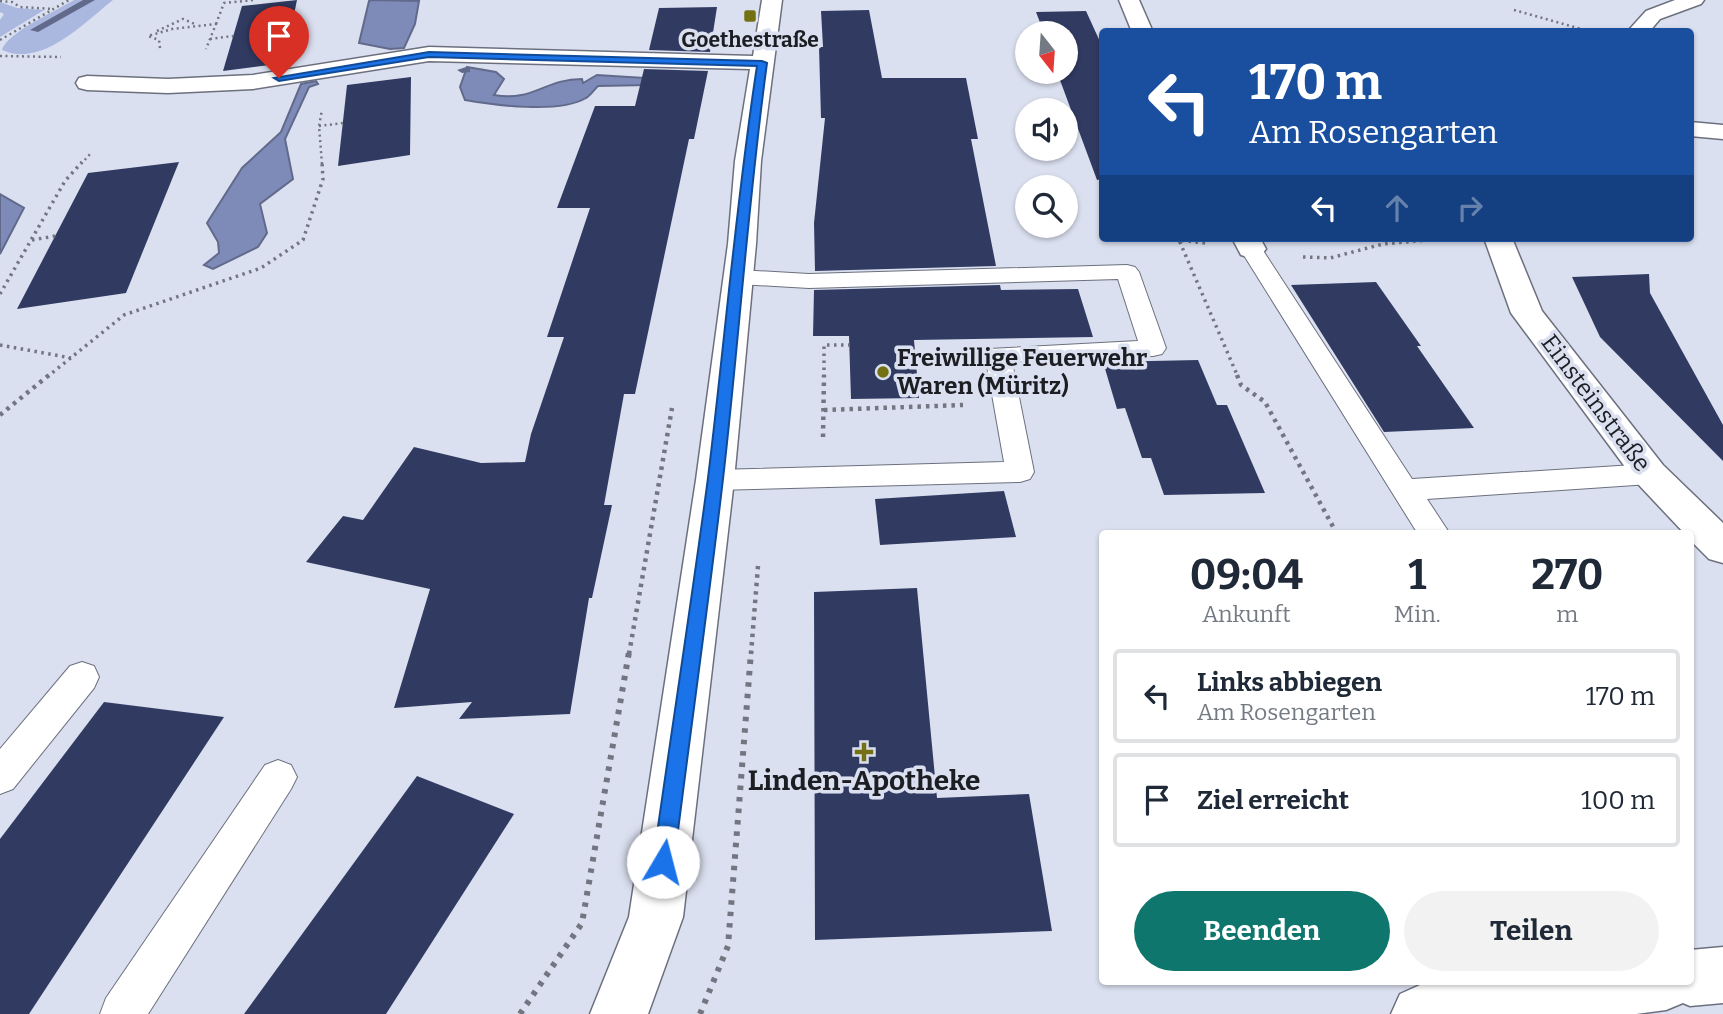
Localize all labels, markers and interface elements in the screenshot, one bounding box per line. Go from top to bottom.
pin [249,6,309,78]
marker: Goethestraße [742,8,758,24]
icon: arrive [260,17,298,55]
north arrow [1015,21,1078,84]
map controls [1015,21,1078,238]
place label: Goethestraße [681,27,819,53]
text: 170 m [1249,53,1382,112]
icon: left [1134,56,1225,147]
button: sound [1015,98,1078,161]
text: Am Rosengarten [1249,113,1498,151]
button: search [1015,175,1078,238]
icon: left [1305,189,1343,227]
icon: ahead [1378,189,1416,227]
icon: right [1451,189,1489,227]
street label: Einsteinstraße [1535,329,1657,477]
place label: Freiwillige Feuerwehr Waren (Müritz) [897,344,1147,400]
marker: Freiwillige Feuerwehr Waren (Müritz) [875,364,891,380]
text: 09:04 [1190,550,1303,600]
text: 1 [1408,550,1426,600]
text: 270 [1531,550,1603,600]
text: Ankunft [1202,600,1291,628]
text: Min. [1394,600,1441,628]
text: m [1556,600,1578,628]
text: Links abbiegen [1197,667,1382,698]
icon: left [1138,677,1176,715]
text: 170 m [1585,681,1655,712]
text: Am Rosengarten [1197,698,1376,726]
marker: Linden-Apotheke [856,744,872,760]
place label: Linden-Apotheke [748,764,980,797]
icon: arrive [1138,781,1176,819]
text: Ziel erreicht [1197,785,1349,816]
text: 100 m [1581,785,1655,816]
position arrow [626,825,700,899]
button: Beenden [1134,891,1390,971]
button: Teilen [1404,891,1659,971]

